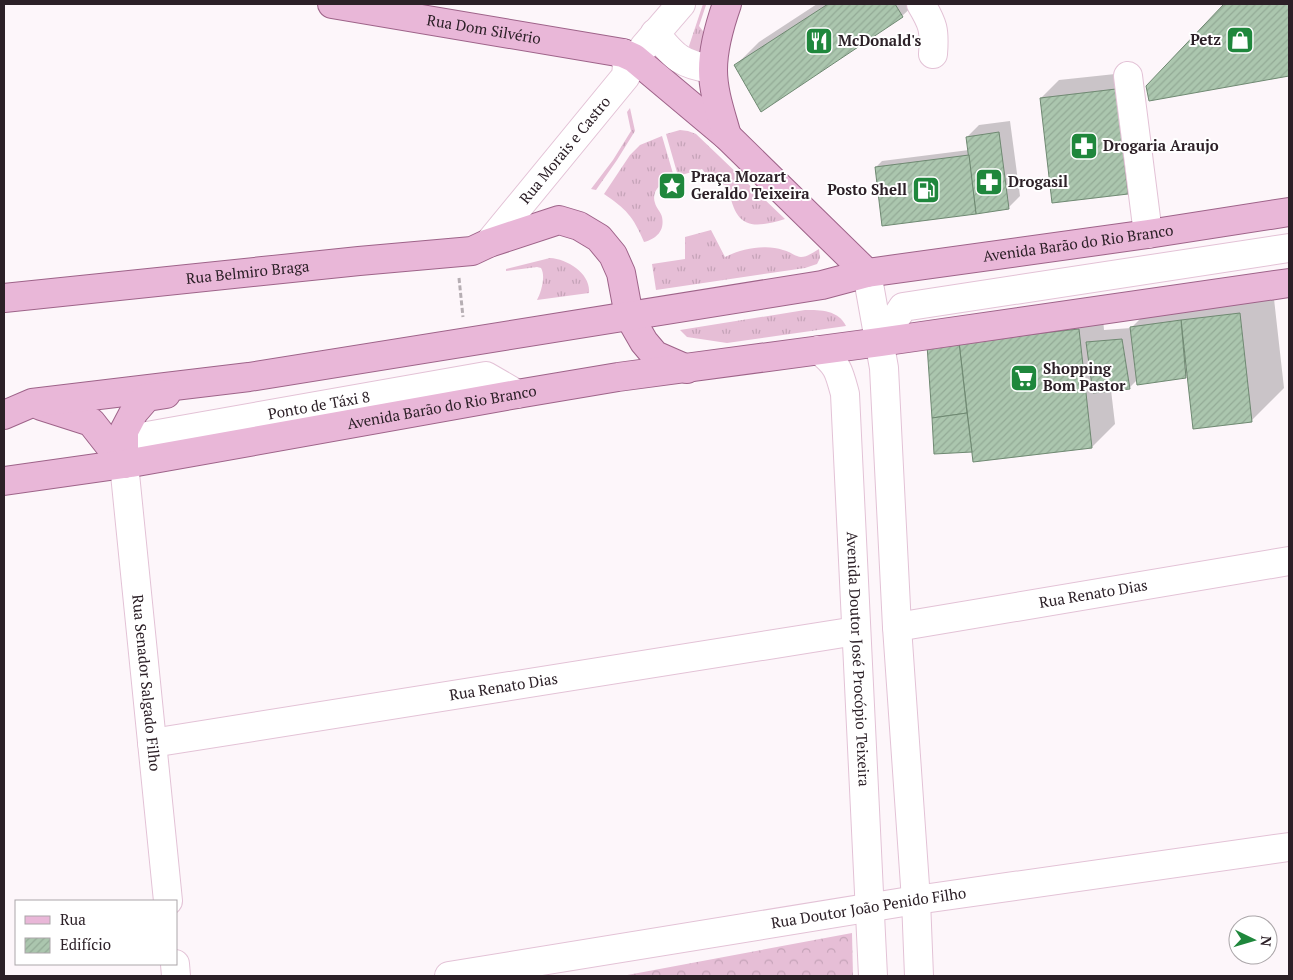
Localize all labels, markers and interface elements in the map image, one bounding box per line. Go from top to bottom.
street label: Rua Dom Silvério [425,9,543,48]
shop icon: Petz [1225,25,1255,55]
restaurant icon: McDonald's [804,26,834,56]
place label: Petz [1190,29,1221,49]
place label: McDonald's [838,30,922,50]
street label: Rua Morais e Castro [514,92,614,207]
pharmacy icon: Drogaria Araujo [1069,131,1099,161]
place label: Drogaria Araujo [1103,135,1219,155]
place label: Praça Mozart Geraldo Teixeira [691,166,810,203]
pharmacy icon: Drogasil [974,167,1004,197]
place icon: Praça Mozart Geraldo Teixeira [657,171,687,201]
place label: Drogasil [1008,171,1068,191]
fuel station icon: Posto Shell [911,175,941,205]
place label: Posto Shell [827,179,907,199]
street label: Avenida Barão do Rio Branco [981,219,1174,266]
street label: Rua Belmiro Braga [185,255,311,288]
place label: Shopping Bom Pastor [1043,358,1126,395]
supermarket icon: Shopping Bom Pastor [1009,363,1039,393]
street label: Avenida Barão do Rio Branco [345,380,538,433]
street label: Ponto de Táxi 8 [266,386,371,423]
street label: Avenida Doutor José Procópio Teixeira [843,531,875,788]
street label: Rua Renato Dias [1037,574,1149,612]
street label: Rua Senador Salgado Filho [128,593,166,772]
street label: Rua Renato Dias [448,668,559,705]
street label: Rua Doutor João Penido Filho [769,882,967,932]
legend [15,900,178,965]
text: Rua [60,909,86,929]
north arrow [1228,915,1278,965]
text: Edifício [60,934,111,954]
text: N [1256,935,1276,948]

